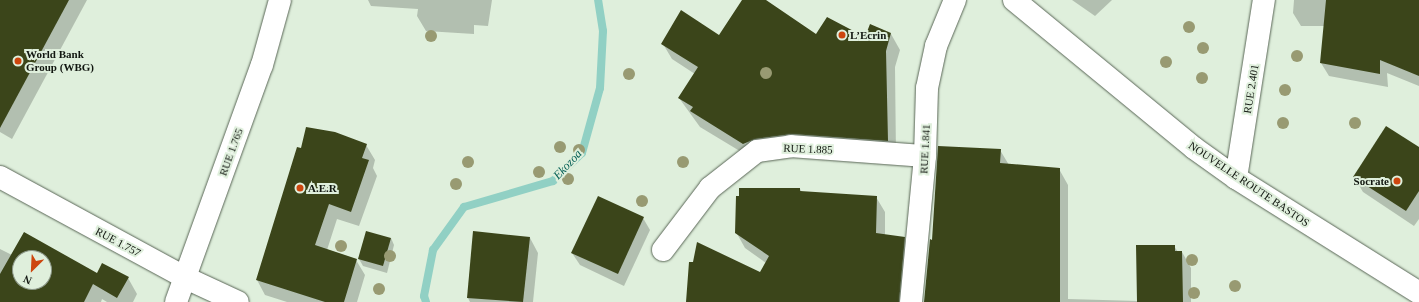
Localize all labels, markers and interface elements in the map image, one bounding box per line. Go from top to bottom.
place label: L’Ecrin [850,28,886,42]
marker: L’Ecrin [837,30,847,40]
place label: World Bank Group (WBG) [26,48,94,74]
marker: World Bank Group (WBG) [13,56,23,66]
street label: RUE 2.401 [1241,64,1261,114]
street label: RUE 1.841 [917,124,933,174]
street label: RUE 1.765 [216,126,246,178]
street label: NOUVELLE ROUTE BASTOS [1186,139,1312,229]
street label: RUE 1.885 [783,142,833,156]
water label: Ekozoa [551,147,585,183]
place label: Socrate [1354,174,1389,188]
marker: Socrate [1392,176,1402,186]
place label: A.E.R [308,181,337,195]
marker: A.E.R [295,183,305,193]
street label: RUE 1.757 [93,225,143,259]
north arrow [12,250,52,290]
text: N [21,273,34,287]

